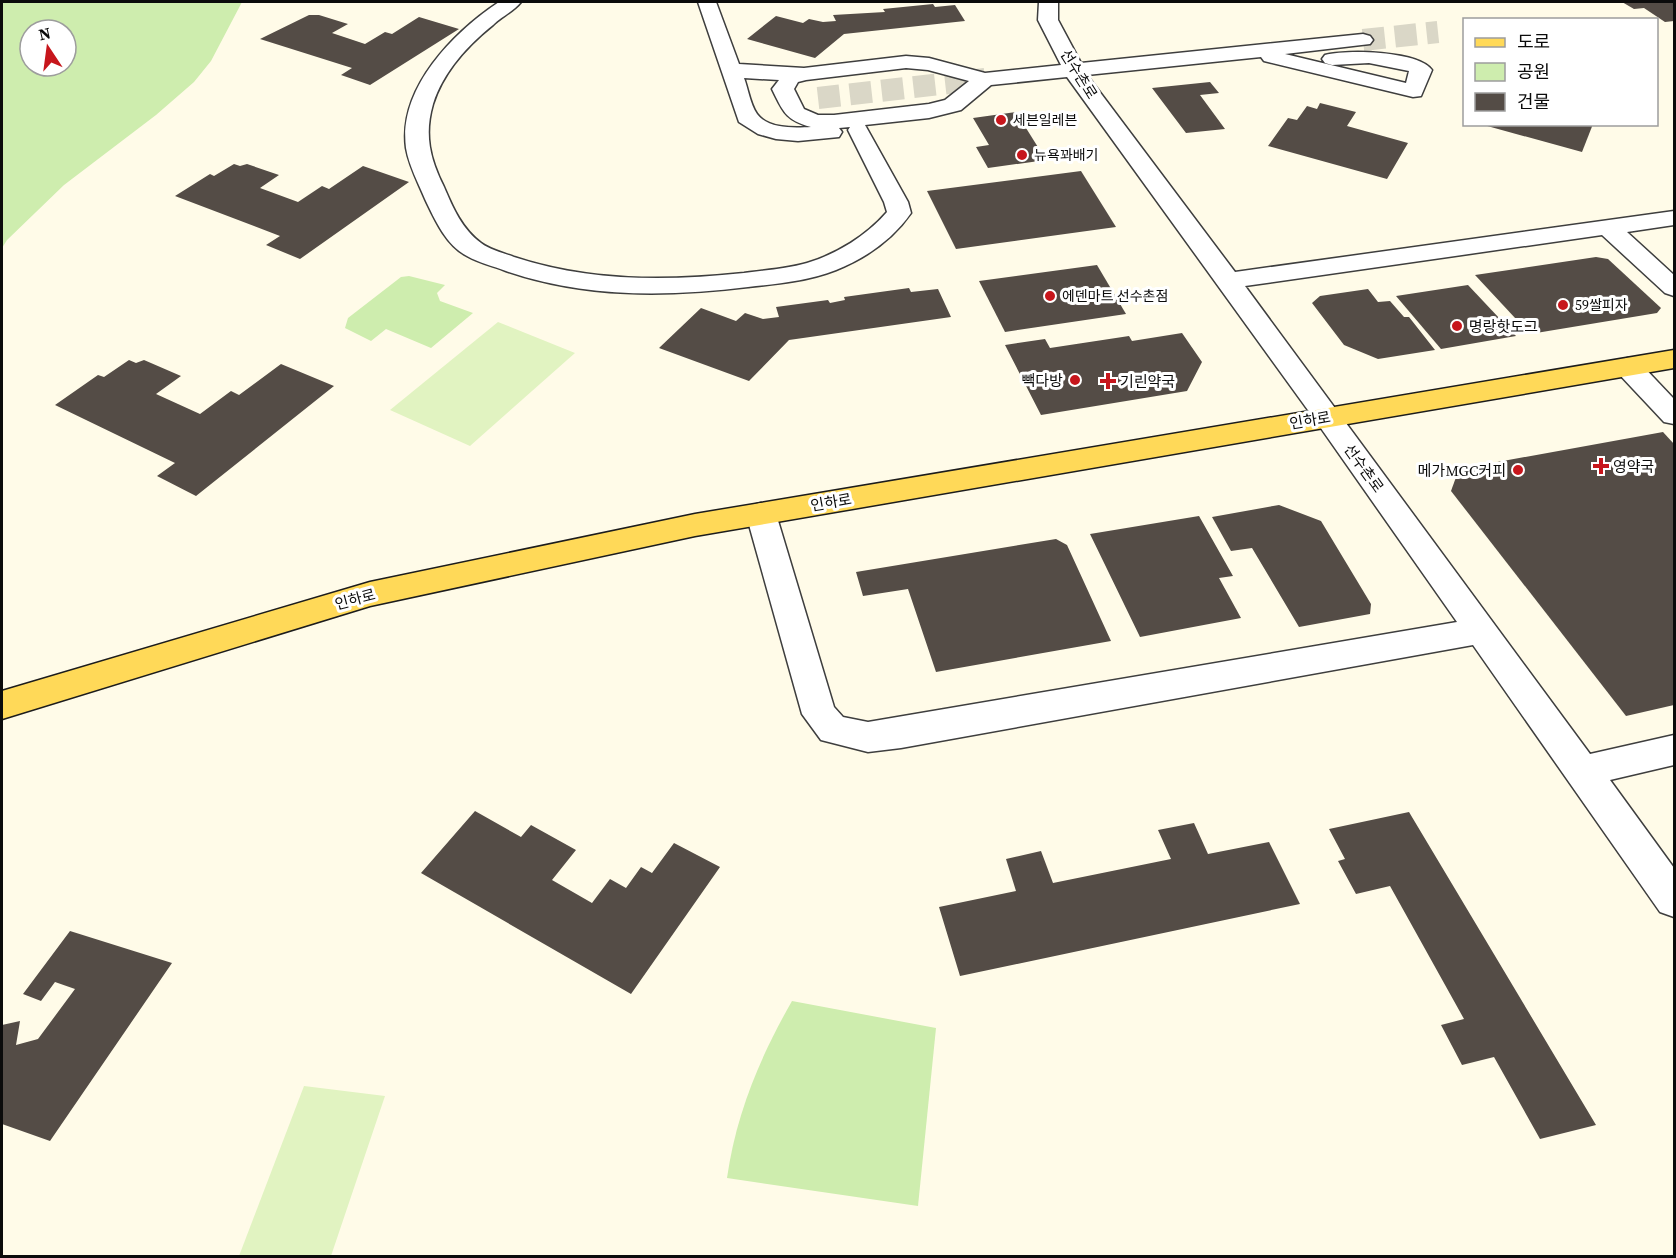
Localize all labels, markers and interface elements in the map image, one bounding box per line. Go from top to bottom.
north arrow [18,18,78,78]
legend [1463,18,1658,126]
text: N [36,21,53,45]
text: 도로 [1517,29,1550,54]
street label: 선수촌로 [1055,45,1103,103]
text: 공원 [1517,59,1550,84]
text: 건물 [1517,89,1550,114]
place label: 세븐일레븐 [1013,110,1078,130]
marker: 세븐일레븐 [994,113,1008,127]
place label: 뉴욕꽈배기 [1034,145,1098,165]
marker: 뉴욕꽈배기 [1015,148,1029,162]
place label: 에덴마트 선수촌점 [1062,286,1168,306]
marker: 에덴마트 선수촌점 [1043,289,1057,303]
place label: 59쌀피자 [1575,295,1628,315]
marker: 59쌀피자 [1556,298,1570,312]
place label: 명랑핫도그 [1469,316,1538,337]
marker: 명랑핫도그 [1450,319,1464,333]
place label: 빽다방 [1022,370,1063,391]
place label: 기린약국 [1120,371,1175,392]
marker: 빽다방 [1068,373,1082,387]
marker: 기린약국 [1101,374,1115,388]
street label: 인하로 [1288,406,1332,434]
street label: 선수촌로 [1339,439,1389,497]
place label: 영약국 [1613,456,1654,477]
marker: 영약국 [1594,459,1608,473]
place label: 메가MGC커피 [1418,460,1506,481]
marker: 메가MGC커피 [1511,463,1525,477]
street label: 인하로 [809,488,853,516]
street label: 인하로 [332,583,378,615]

